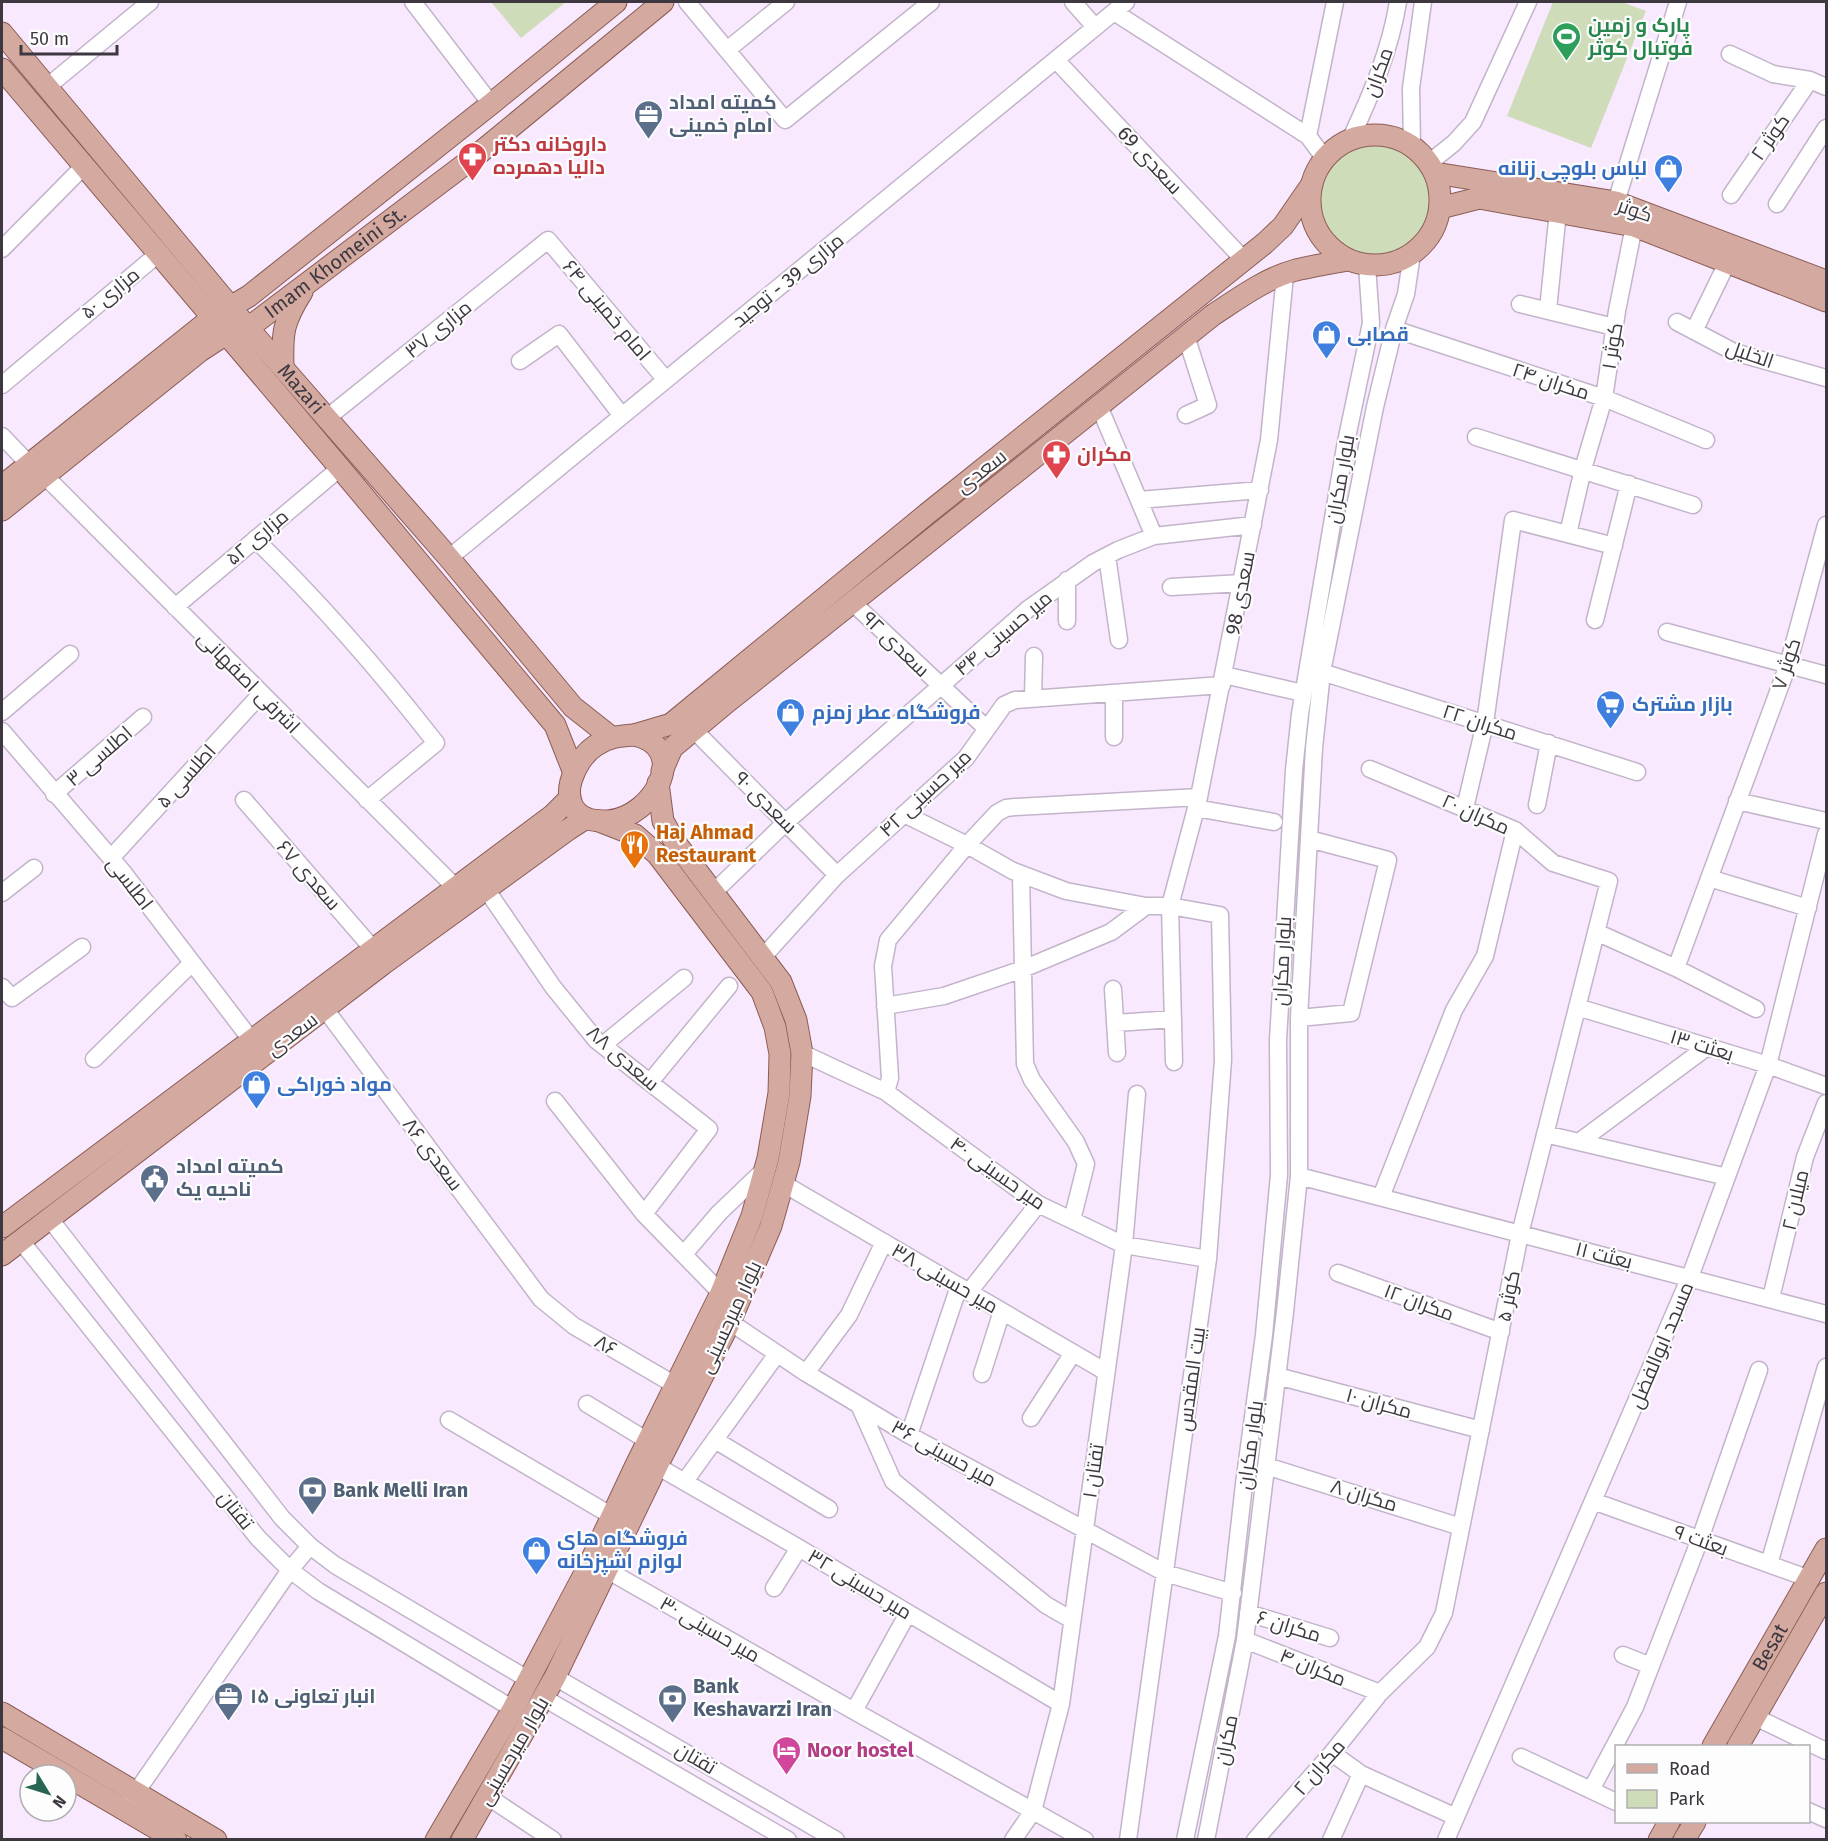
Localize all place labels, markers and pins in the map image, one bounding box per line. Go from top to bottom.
place label: پارک و زمین فوتبال کوثر [1587,13,1693,60]
sports icon: پارک و زمین فوتبال کوثر [1551,20,1583,62]
place label: کمیته امداد امام خمینی [669,90,777,139]
office icon: کمیته امداد امام خمینی [632,98,664,140]
place label: داروخانه دکتر دالیا دهمرده [492,132,607,179]
pharmacy icon: داروخانه دکتر دالیا دهمرده [456,140,488,182]
shop icon: لباس بلوچی زنانه [1652,152,1684,194]
place label: لباس بلوچی زنانه [1498,156,1647,182]
shop icon: قصابی [1310,318,1342,360]
place label: قصابی [1347,322,1409,346]
pharmacy icon: مکران [1040,438,1072,480]
place label: مکران [1077,442,1132,466]
supermarket icon: بازار مشترک [1595,688,1627,730]
place label: بازار مشترک [1632,692,1733,716]
shop icon: فروشگاه عطر زمزم [775,696,807,738]
place label: فروشگاه عطر زمزم [812,700,981,726]
place label: Haj Ahmad Restaurant [656,820,756,867]
restaurant icon: Haj Ahmad Restaurant [619,828,651,870]
shop icon: مواد خوراکی [240,1068,272,1110]
place label: مواد خوراکی [277,1072,392,1096]
place label: کمیته امداد ناحیه یک [176,1154,284,1201]
public building icon: کمیته امداد ناحیه یک [139,1162,171,1204]
bank icon: Bank Melli Iran [296,1474,328,1516]
place label: Bank Melli Iran [333,1478,468,1502]
place label: فروشگاه های لوازم اشپزخانه [557,1526,688,1575]
shop icon: فروشگاه های لوازم اشپزخانه [520,1534,552,1576]
place label: Bank Keshavarzi Iran [693,1674,832,1721]
office icon: انبار تعاونی ۱۵ [213,1680,245,1722]
bank icon: Bank Keshavarzi Iran [656,1682,688,1724]
place label: انبار تعاونی ۱۵ [250,1684,376,1708]
hotel icon: Noor hostel [770,1734,802,1776]
place label: Noor hostel [807,1738,914,1762]

